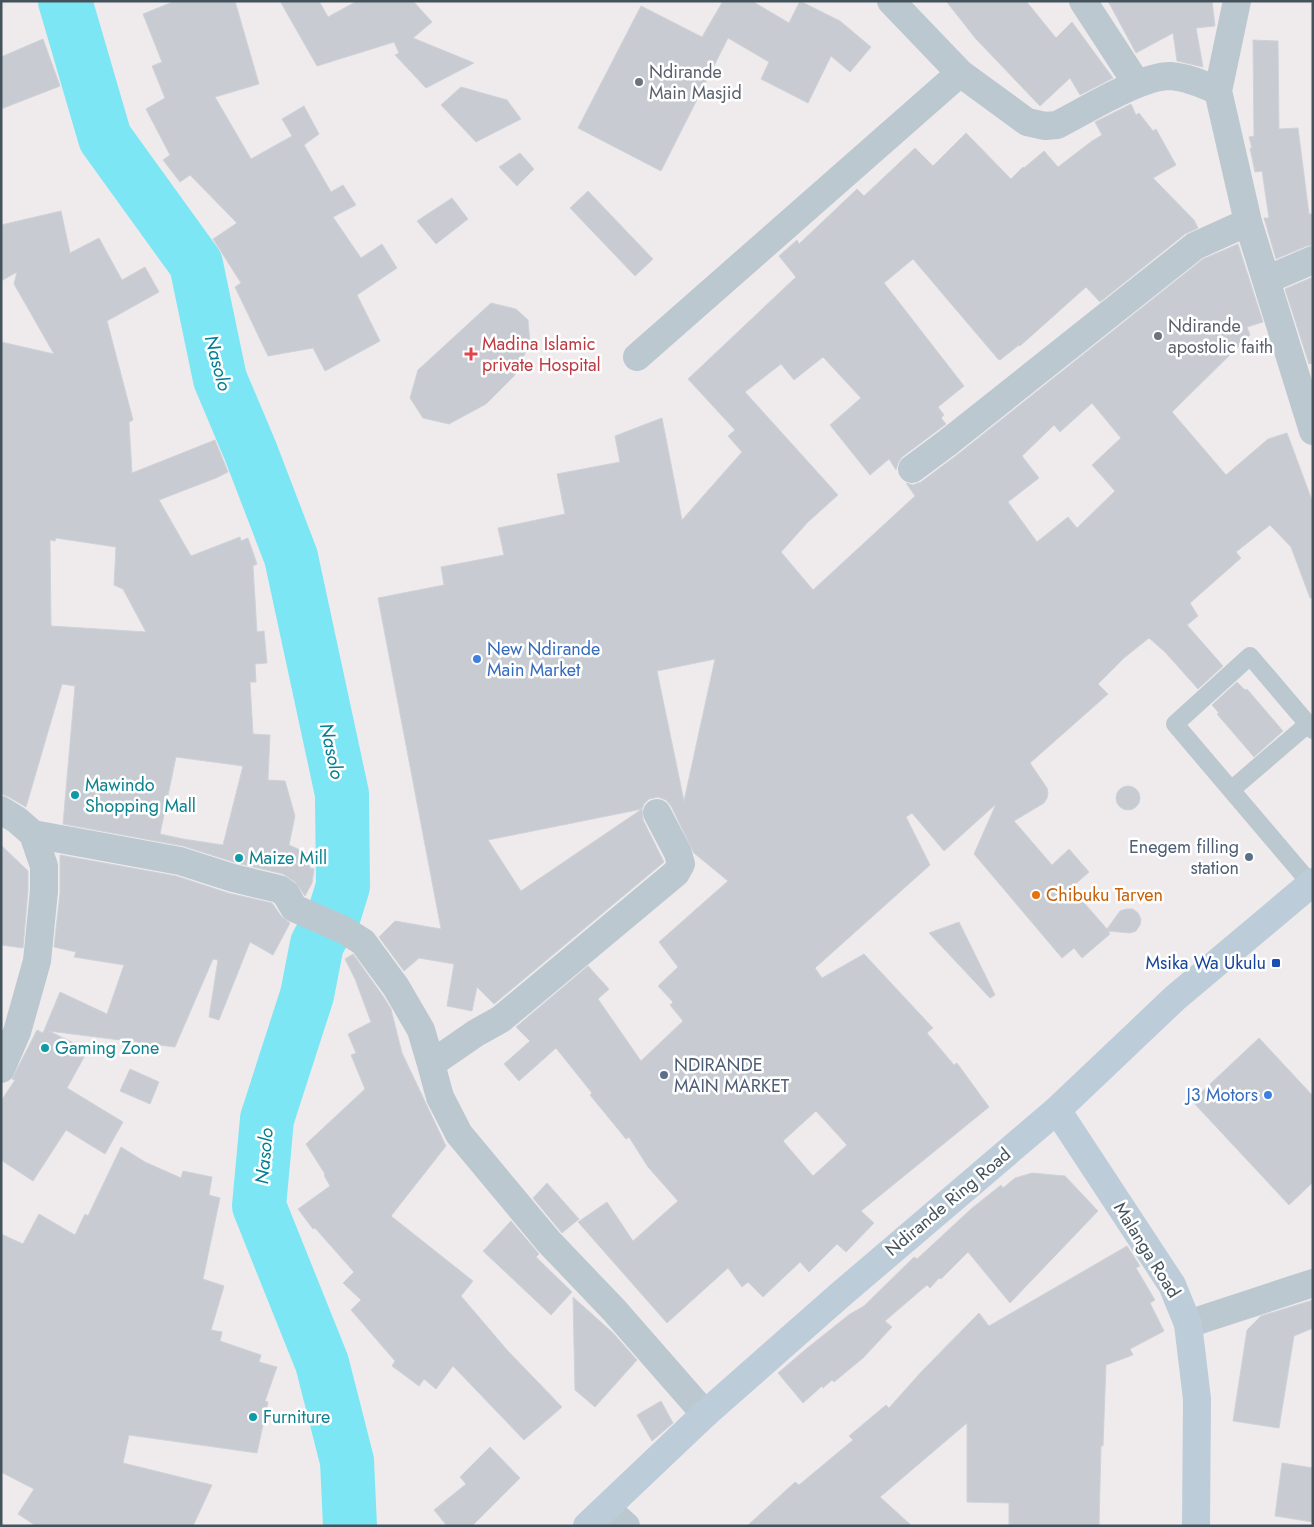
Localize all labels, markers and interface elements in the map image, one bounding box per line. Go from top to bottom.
place label: Ndirande Main Masjid [649,59,742,106]
marker: Ndirande Main Masjid [633,76,645,88]
place label: Ndirande apostolic faith [1168,313,1273,360]
marker: Ndirande apostolic faith [1152,330,1164,342]
place label: Madina Islamic private Hospital [482,331,601,378]
water label: Nasolo [198,332,238,394]
marker: Madina Islamic private Hospital [464,347,478,361]
place label: New Ndirande Main Market [487,636,600,683]
marker: New Ndirande Main Market [471,653,483,665]
water label: Nasolo [313,721,351,781]
place label: Mawindo Shopping Mall [85,772,196,819]
marker: Mawindo Shopping Mall [69,789,81,801]
place label: Enegem filling station [1129,834,1239,881]
place label: Maize Mill [249,845,327,871]
marker: Enegem filling station [1243,851,1255,863]
marker: Maize Mill [233,852,245,864]
place label: Chibuku Tarven [1046,882,1163,908]
marker: Chibuku Tarven [1030,889,1042,901]
place label: Msika Wa Ukulu [1145,950,1266,976]
marker: Msika Wa Ukulu [1270,957,1282,969]
place label: Gaming Zone [55,1035,159,1061]
marker: Gaming Zone [39,1042,51,1054]
place label: NDIRANDE MAIN MARKET [674,1052,790,1099]
marker: NDIRANDE MAIN MARKET [658,1069,670,1081]
place label: J3 Motors [1184,1082,1258,1108]
marker: J3 Motors [1262,1089,1274,1101]
water label: Nasolo [248,1127,280,1185]
street label: Ndirande Ring Road [880,1142,1016,1262]
street label: Malanga Road [1107,1197,1187,1303]
place label: Furniture [263,1404,330,1430]
marker: Furniture [247,1411,259,1423]

